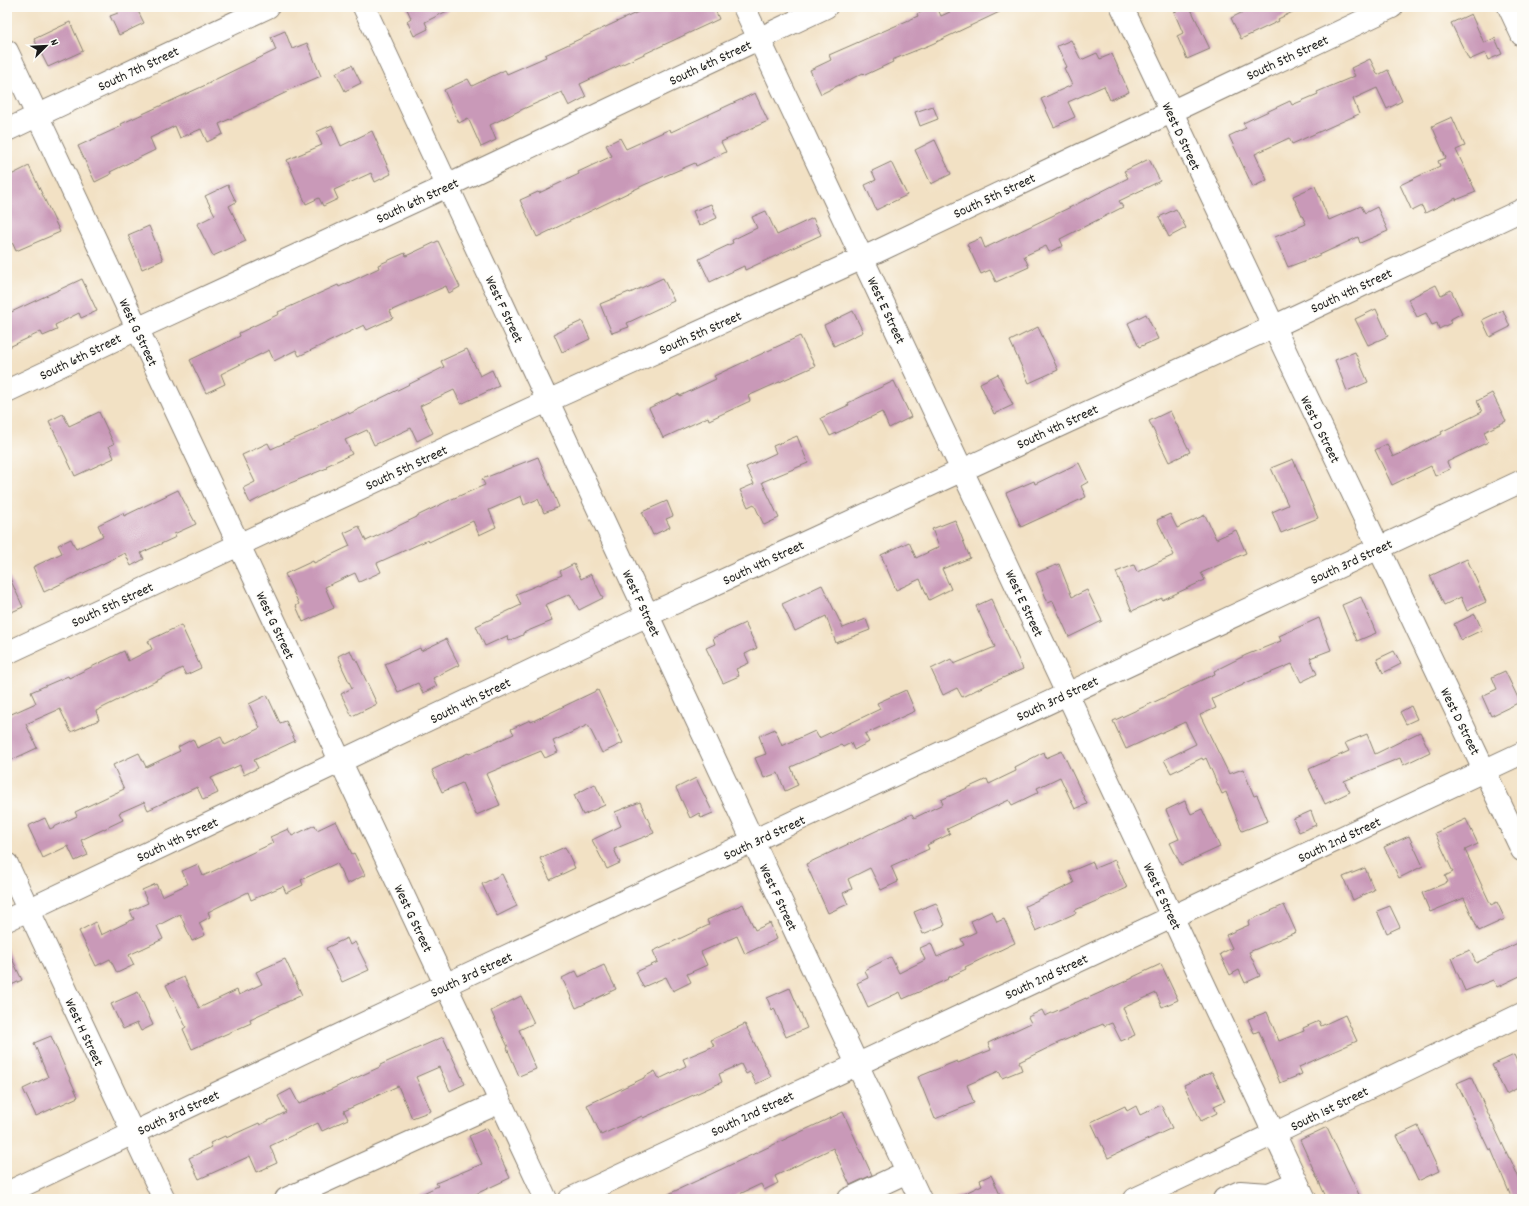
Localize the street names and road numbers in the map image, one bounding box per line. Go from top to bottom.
street label: South 5th Street [1244,31,1332,87]
street label: South 6th Street [666,36,755,92]
street label: South 7th Street [95,42,183,97]
street label: West D Street [1156,100,1205,174]
street label: South 5th Street [951,169,1039,225]
street label: South 6th Street [373,174,462,230]
street label: South 4th Street [1308,264,1396,319]
street label: West F Street [479,273,527,347]
street label: West E Street [861,274,909,348]
street label: West G Street [113,296,162,370]
street label: South 5th Street [656,307,745,361]
street label: South 6th Street [37,329,125,386]
street label: West D Street [1294,393,1344,467]
street label: South 4th Street [1014,400,1102,455]
street label: South 5th Street [363,441,451,497]
street label: South 3rd Street [1308,535,1396,591]
street label: South 4th Street [720,536,808,591]
street label: West F Street [616,567,664,641]
street label: West E Street [999,567,1047,641]
street label: South 5th Street [69,578,157,634]
street label: West G Street [250,589,299,663]
street label: South 3rd Street [1014,672,1102,728]
street label: South 4th Street [427,674,515,730]
street label: West D Street [1434,685,1484,759]
street label: South 3rd Street [721,811,809,867]
street label: South 4th Street [134,813,222,868]
street label: South 2nd Street [1295,813,1385,869]
street label: West E Street [1137,860,1185,934]
street label: West F Street [753,861,801,935]
street label: West G Street [388,882,437,956]
street label: South 3rd Street [428,948,516,1004]
street label: South 2nd Street [1002,950,1092,1006]
street label: West H Street [59,996,108,1070]
street label: South 1st Street [1287,1082,1372,1137]
street label: South 3rd Street [135,1086,223,1142]
street label: South 2nd Street [708,1087,798,1143]

